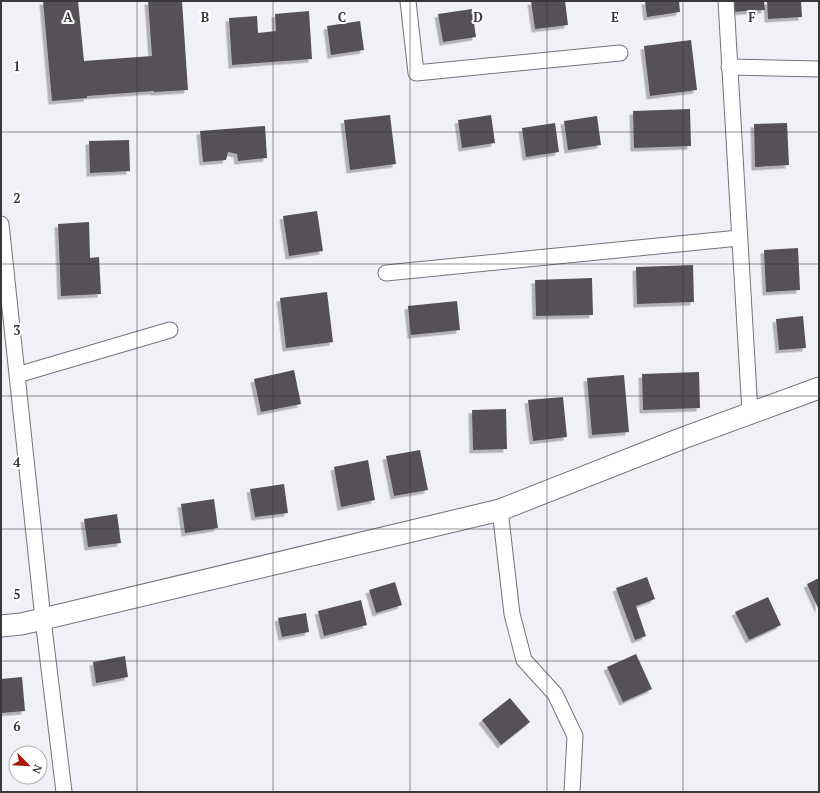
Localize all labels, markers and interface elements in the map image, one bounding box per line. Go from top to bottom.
text: A [63,8,73,26]
text: B [201,8,209,26]
text: C [338,8,346,26]
text: D [473,8,483,26]
text: E [611,8,619,26]
text: F [748,8,756,26]
text: 1 [13,57,21,75]
text: 2 [13,189,21,207]
text: 3 [13,321,21,339]
text: 4 [13,453,21,471]
text: 5 [13,585,21,603]
text: 6 [13,717,21,735]
north arrow [8,745,48,785]
text: N [29,762,45,776]

